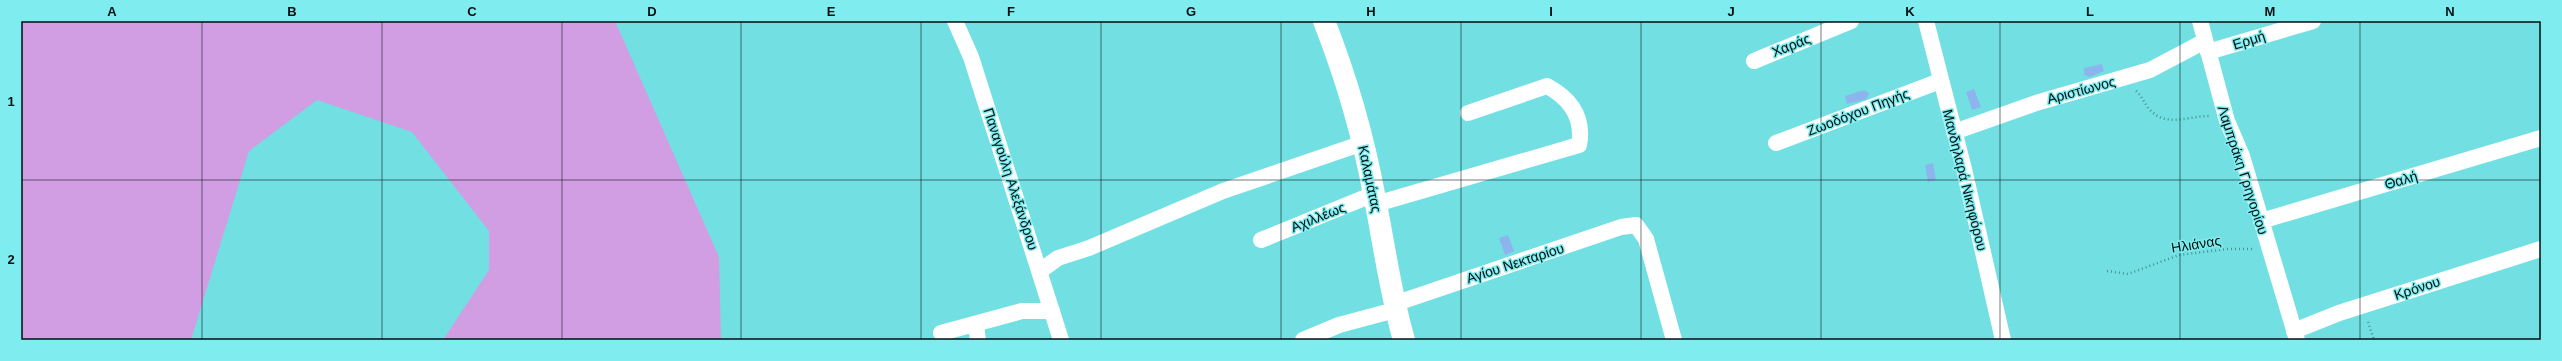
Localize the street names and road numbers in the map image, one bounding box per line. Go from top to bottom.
street label: Ερμή [2231,28,2267,52]
street label: Χαράς [1769,30,1813,60]
street label: Αριστίωνος [2045,73,2117,107]
street label: Ζωοδόχου Πηγής [1805,85,1912,139]
street label: Λαμπράκη Γρηγορίου [2215,103,2271,237]
street label: Παναγούλη Αλεξάνδρου [980,106,1042,252]
street label: Μανδηλαρά Νικηφόρου [1940,107,1990,253]
street label: Καλαμάτας [1355,144,1385,214]
street label: Θαλή [2383,168,2419,192]
street label: Αχιλλέως [1288,199,1348,235]
street label: Ηλιάνας [2170,232,2222,256]
street label: Αγίου Νεκταρίου [1464,240,1566,286]
street label: Κρόνου [2392,273,2442,303]

